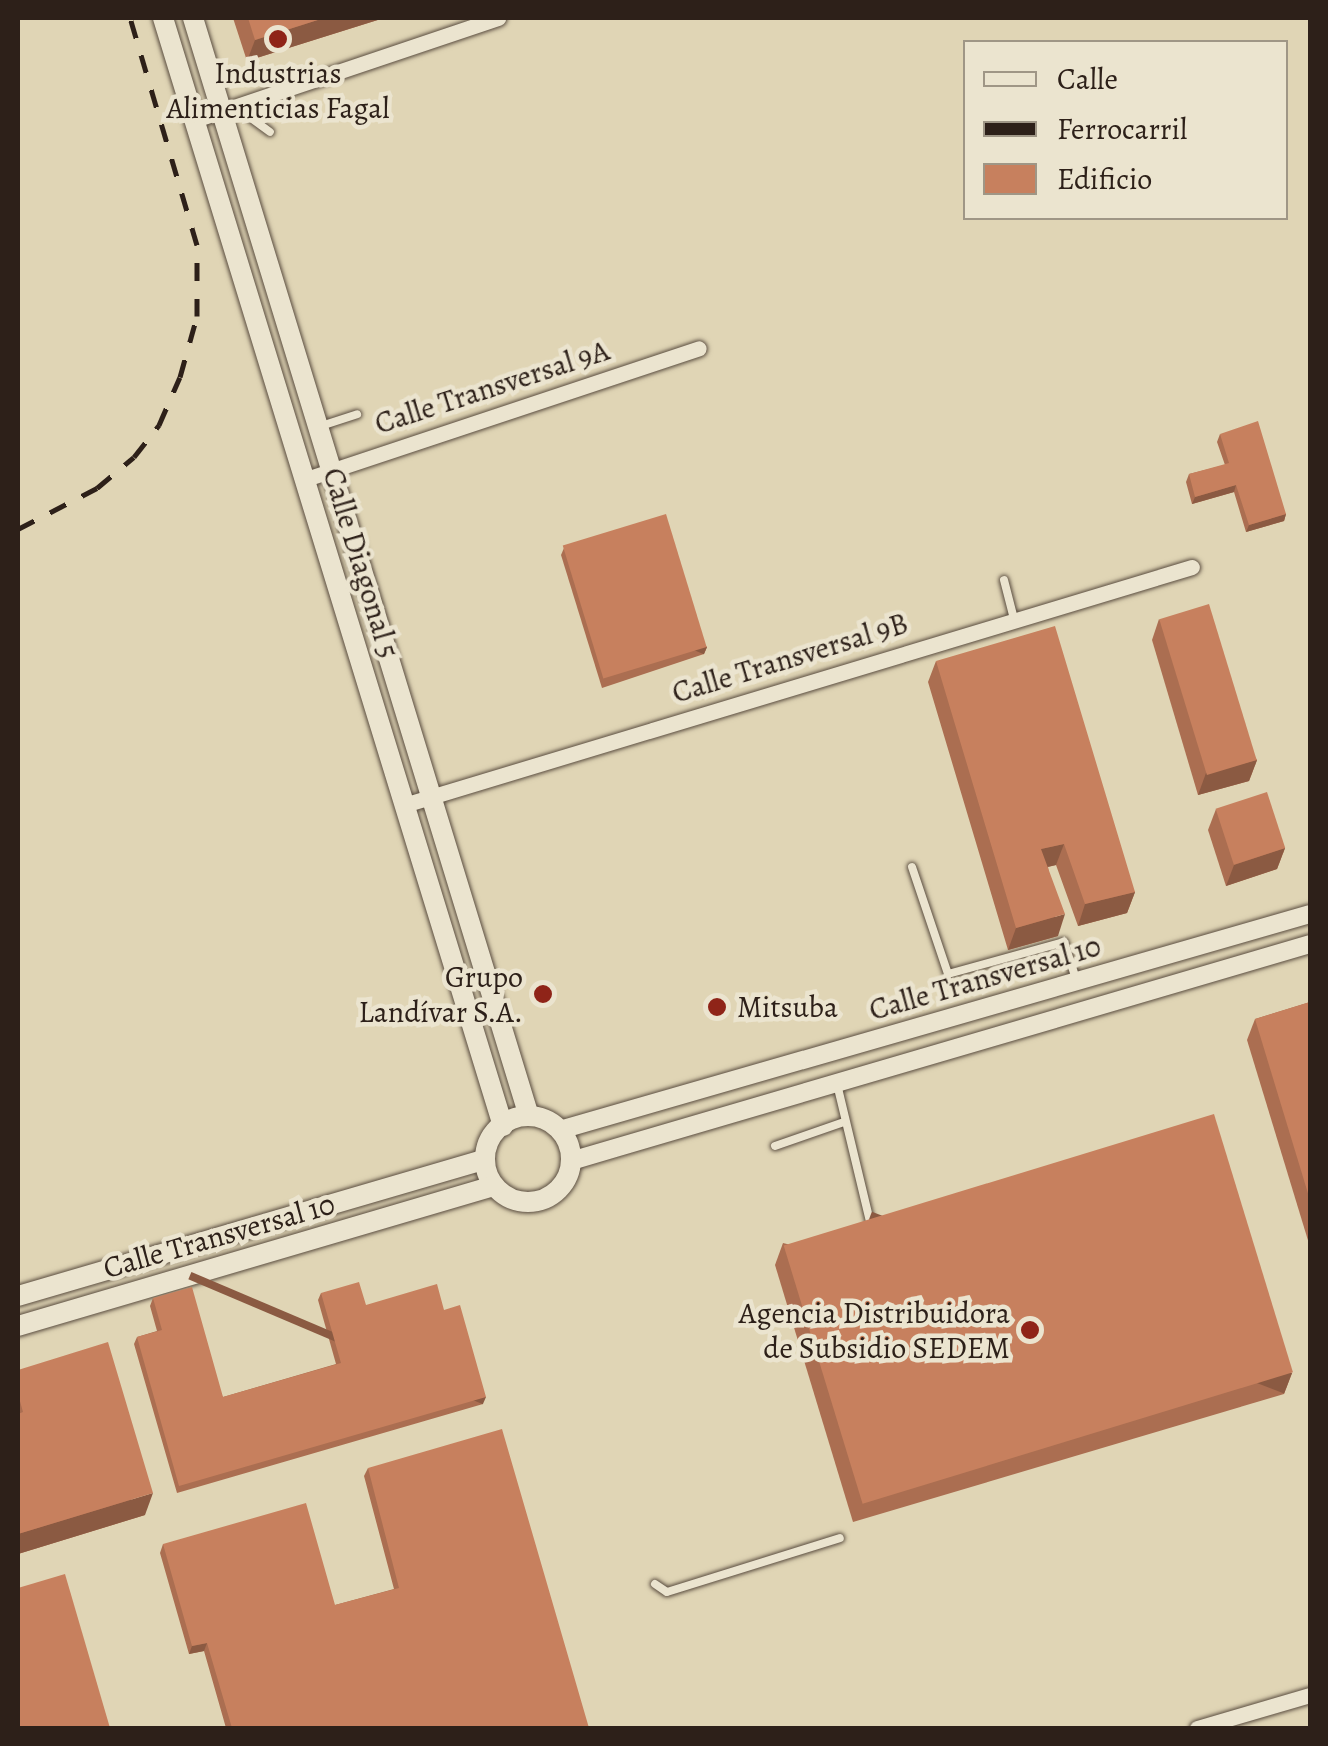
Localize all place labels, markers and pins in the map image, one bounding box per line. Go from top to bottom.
marker: Industrias Alimenticias Fagal [267,28,289,50]
place label: Industrias Alimenticias Fagal [166,55,390,126]
place label: Grupo Landívar S.A. [359,959,523,1030]
marker: Grupo Landívar S.A. [532,983,554,1005]
place label: Mitsuba [737,989,838,1025]
marker: Mitsuba [706,996,728,1018]
place label: Agencia Distribuidora de Subsidio SEDEM [739,1295,1010,1366]
marker: Agencia Distribuidora de Subsidio SEDEM [1019,1319,1041,1341]

